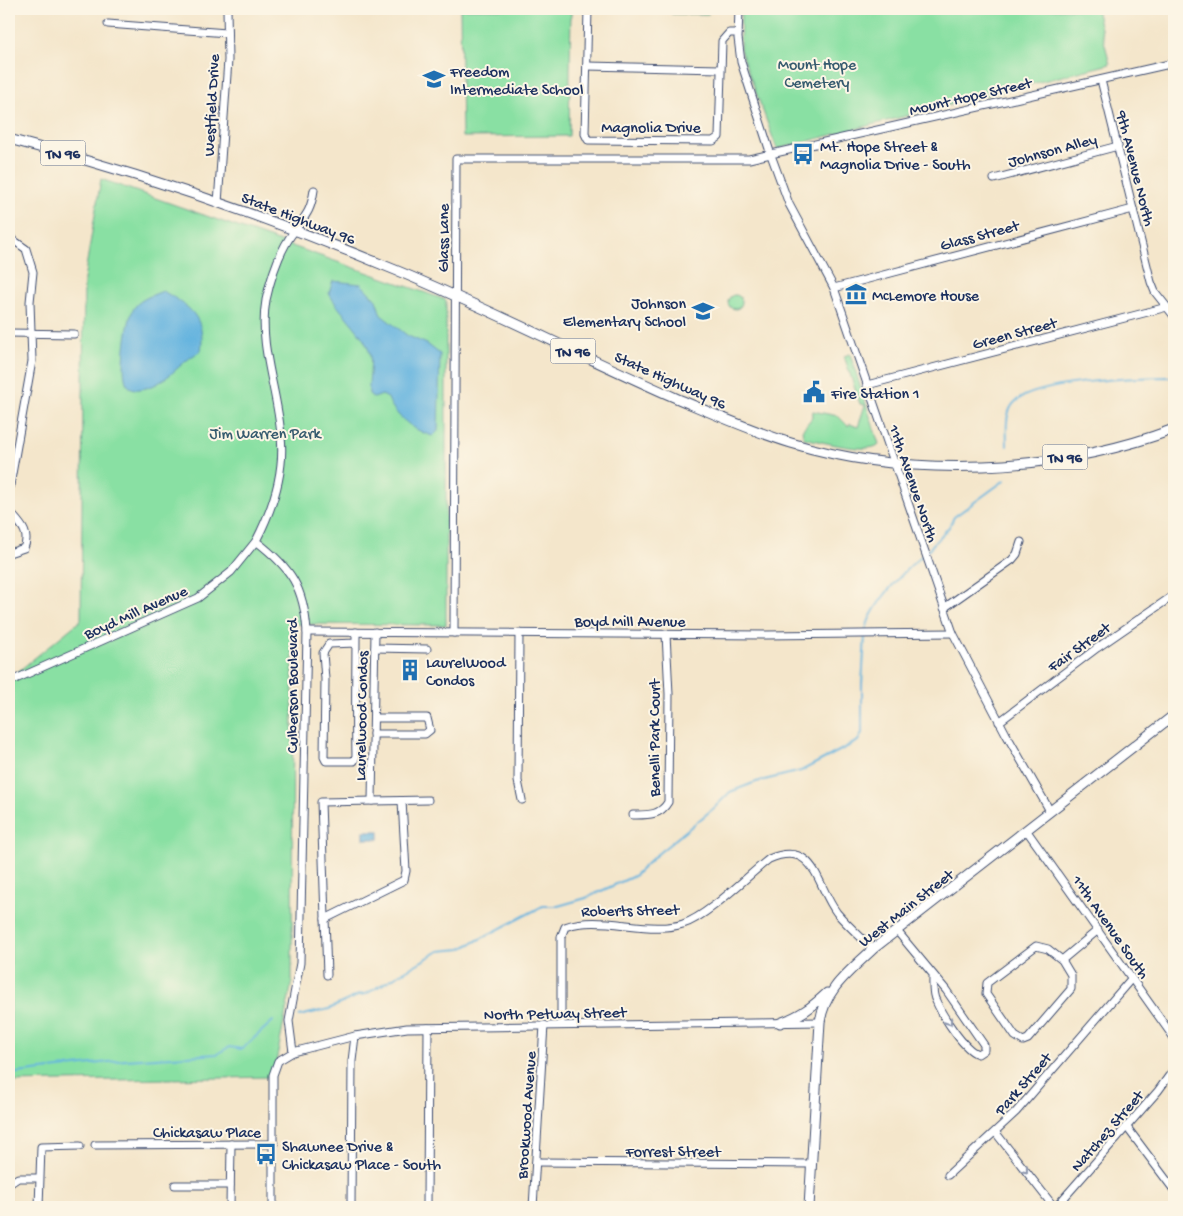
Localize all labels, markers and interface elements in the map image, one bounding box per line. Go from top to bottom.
street label: Westfield Drive [201,53,226,157]
park label: Mount Hope Cemetery [778,57,857,94]
place label: Freedom Intermediate School [449,64,583,101]
school or university icon: Freedom Intermediate School [421,66,447,92]
street label: Mount Hope Street [908,75,1035,122]
street label: 9th Avenue North [1110,108,1157,229]
street label: Magnolia Drive [601,120,702,139]
street label: Johnson Alley [1006,131,1100,173]
place label: Mt. Hope Street & Magnolia Drive - South [820,139,971,176]
road number: TN 96 [40,140,86,166]
bus stop icon: Mt. Hope Street & Magnolia Drive - South [790,141,816,167]
street label: State Highway 96 [238,190,358,251]
street label: Glass Lane [436,203,455,272]
street label: Glass Street [938,217,1023,257]
museum icon: McLemore House [843,281,869,307]
place label: McLemore House [872,288,980,307]
place label: Johnson Elementary School [563,296,686,333]
school or university icon: Johnson Elementary School [690,298,716,324]
street label: Green Street [971,315,1060,356]
road number: TN 96 [550,338,596,364]
street label: State Highway 96 [611,349,729,416]
public building icon: Fire Station 1 [801,379,827,405]
place label: Fire Station 1 [830,386,919,405]
street label: 11th Avenue North [882,422,941,546]
park label: Jim Warren Park [209,426,322,445]
road number: TN 96 [1042,444,1088,470]
street label: Boyd Mill Avenue [81,583,192,646]
street label: Boyd Mill Avenue [573,614,686,633]
street label: Culberson Boulevard [285,617,304,753]
street label: Fair Street [1044,619,1116,678]
street label: Laurelwood Condos [353,650,374,781]
place label: LaurelWood Condos [426,655,507,692]
building icon: LaurelWood Condos [397,657,423,683]
street label: Benelli Park Court [647,678,666,798]
street label: West Main Street [856,866,960,953]
street label: 11th Avenue South [1066,872,1152,984]
street label: Roberts Street [581,902,681,923]
street label: North Petway Street [484,1005,628,1026]
one-way arrow [943,1016,952,1025]
street label: Park Street [992,1049,1058,1121]
street label: Brookwood Avenue [514,1050,542,1181]
street label: Natchez Street [1068,1087,1150,1177]
street label: Chickasaw Place [153,1125,262,1144]
place label: Shawnee Drive & Chickasaw Place - South [282,1139,441,1176]
bus stop icon: Shawnee Drive & Chickasaw Place - South [253,1141,279,1167]
street label: Forrest Street [625,1144,722,1163]
one-way arrow [1019,1164,1027,1173]

